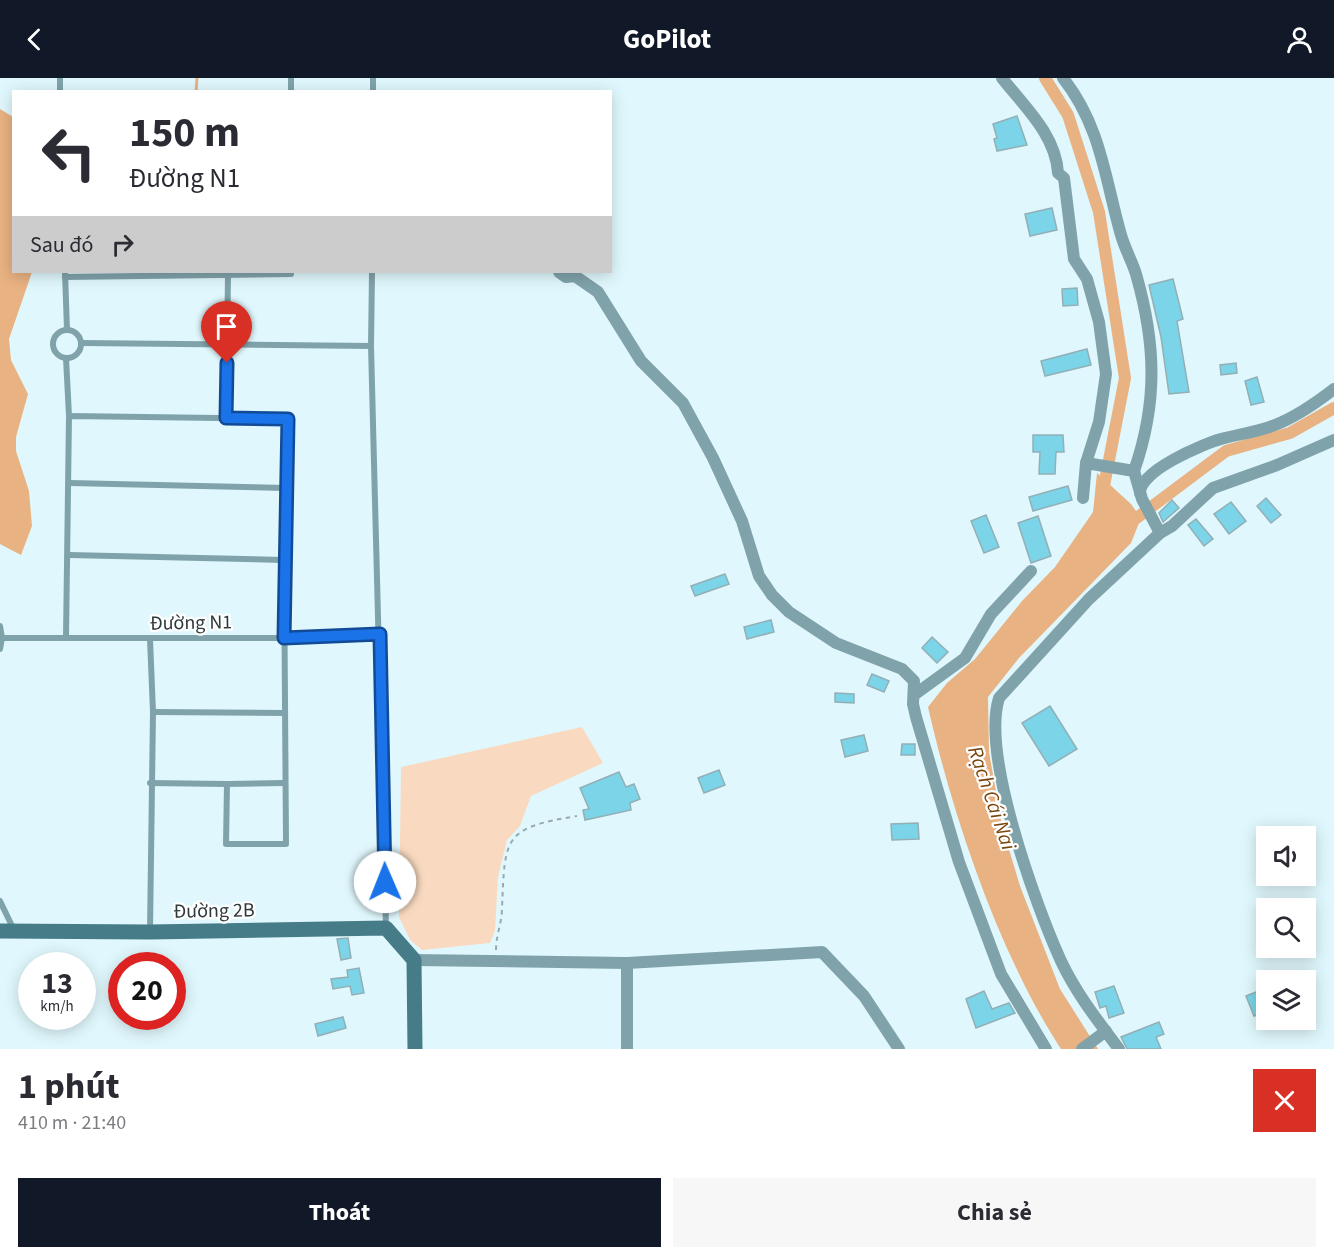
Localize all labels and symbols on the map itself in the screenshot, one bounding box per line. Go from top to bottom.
pin [201,301,252,363]
street label: Đường N1 [150,608,232,638]
water label: Rạch Cái Nai [960,742,1024,855]
position arrow [353,850,417,914]
street label: Đường 2B [173,896,255,926]
speed limit sign: 20 [108,952,186,1030]

